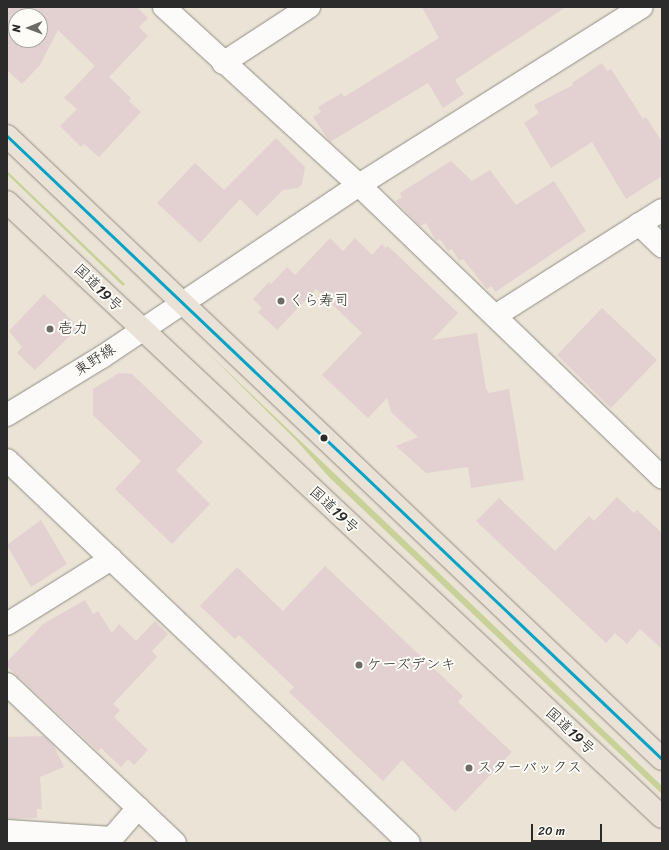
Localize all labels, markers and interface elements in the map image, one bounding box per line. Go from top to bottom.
north arrow [8,8,48,48]
text: N [7,24,26,32]
street label: 国道19号 [70,260,126,316]
place label: くら寿司 [289,292,349,310]
marker: くら寿司 [276,296,286,306]
place label: 壱力 [58,320,88,338]
marker: 壱力 [45,324,55,334]
street label: 東野線 [71,340,119,380]
unlabelled marker [319,433,329,443]
street label: 国道19号 [306,483,362,537]
place label: ケーズデンキ [367,656,457,674]
marker: ケーズデンキ [354,660,364,670]
street label: 国道19号 [542,704,598,758]
place label: スターバックス [477,759,582,777]
marker: スターバックス [464,763,474,773]
scale bar [533,816,604,842]
text: 20 m [538,820,565,842]

